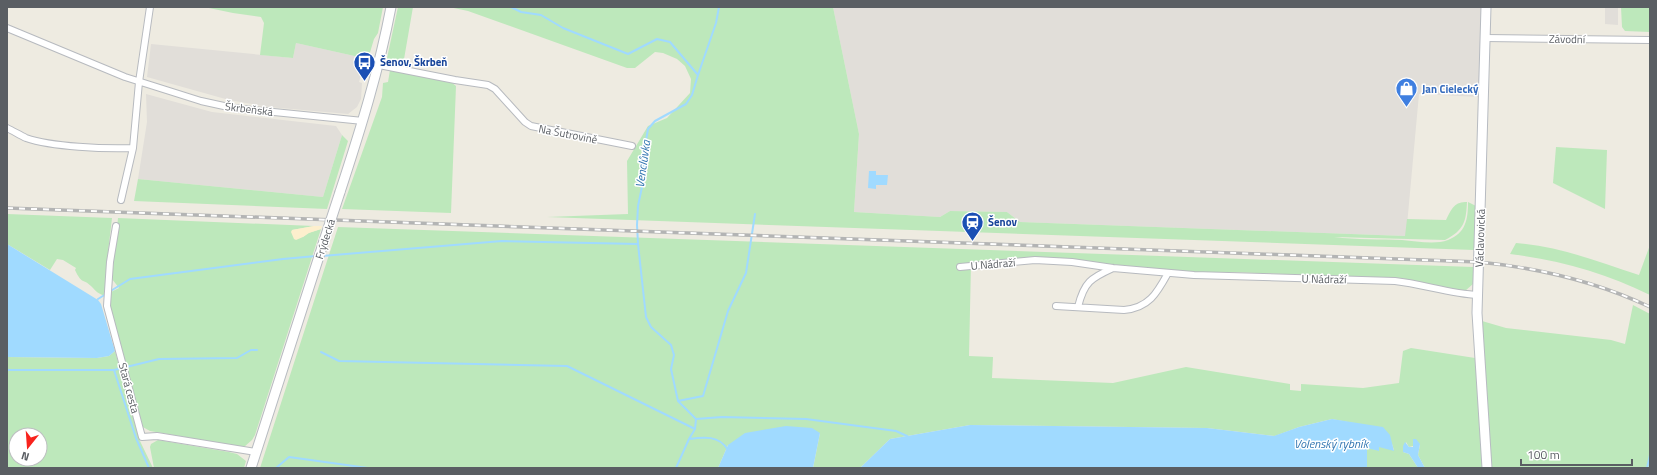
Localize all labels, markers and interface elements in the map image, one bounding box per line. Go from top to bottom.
street label: Závodní [1549,31,1587,47]
bus stop icon: Šenov, Škrbeň [351,49,377,82]
place label: Šenov, Škrbeň [380,54,447,70]
shop icon: Jan Cielecký [1393,76,1419,109]
place label: Jan Cielecký [1422,81,1479,97]
street label: Škrbeňská [224,98,274,120]
street label: Na Šutrovině [537,120,599,148]
water label: Venclůvka [630,138,655,189]
street label: Václavovická [1471,208,1489,268]
station icon: Šenov [959,209,985,242]
place label: Šenov [988,214,1017,230]
street label: Frýdecká [311,216,339,261]
street label: U Nádraží [970,254,1018,274]
street label: U Nádraží [1301,271,1348,287]
street label: Stará cesta [115,361,144,416]
north arrow [8,427,48,467]
water label: Volenský rybník [1294,434,1370,453]
scale bar [1521,441,1632,467]
text: 100 m [1527,445,1560,464]
text: N [19,448,31,465]

